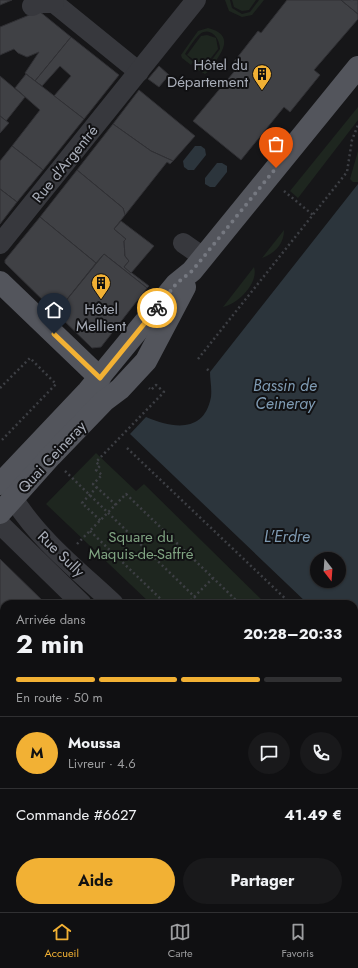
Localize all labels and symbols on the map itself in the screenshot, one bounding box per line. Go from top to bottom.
place label: Hôtel du Département [167,54,248,93]
building icon: Hôtel du Département [251,63,273,91]
street label: Rue d'Argentré [27,120,103,208]
pin [259,127,293,168]
building icon: Hôtel Mellient [90,272,112,300]
courier [137,288,177,328]
pin [37,293,71,334]
place label: Hôtel Mellient [76,298,126,337]
water label: Bassin de Ceineray [253,374,317,415]
street label: Quai Ceineray [13,416,92,498]
water label: L'Erdre [264,525,310,548]
street label: Rue Sully [32,526,90,582]
park label: Square du Maquis-de-Saffré [89,526,194,565]
north arrow [310,552,346,588]

